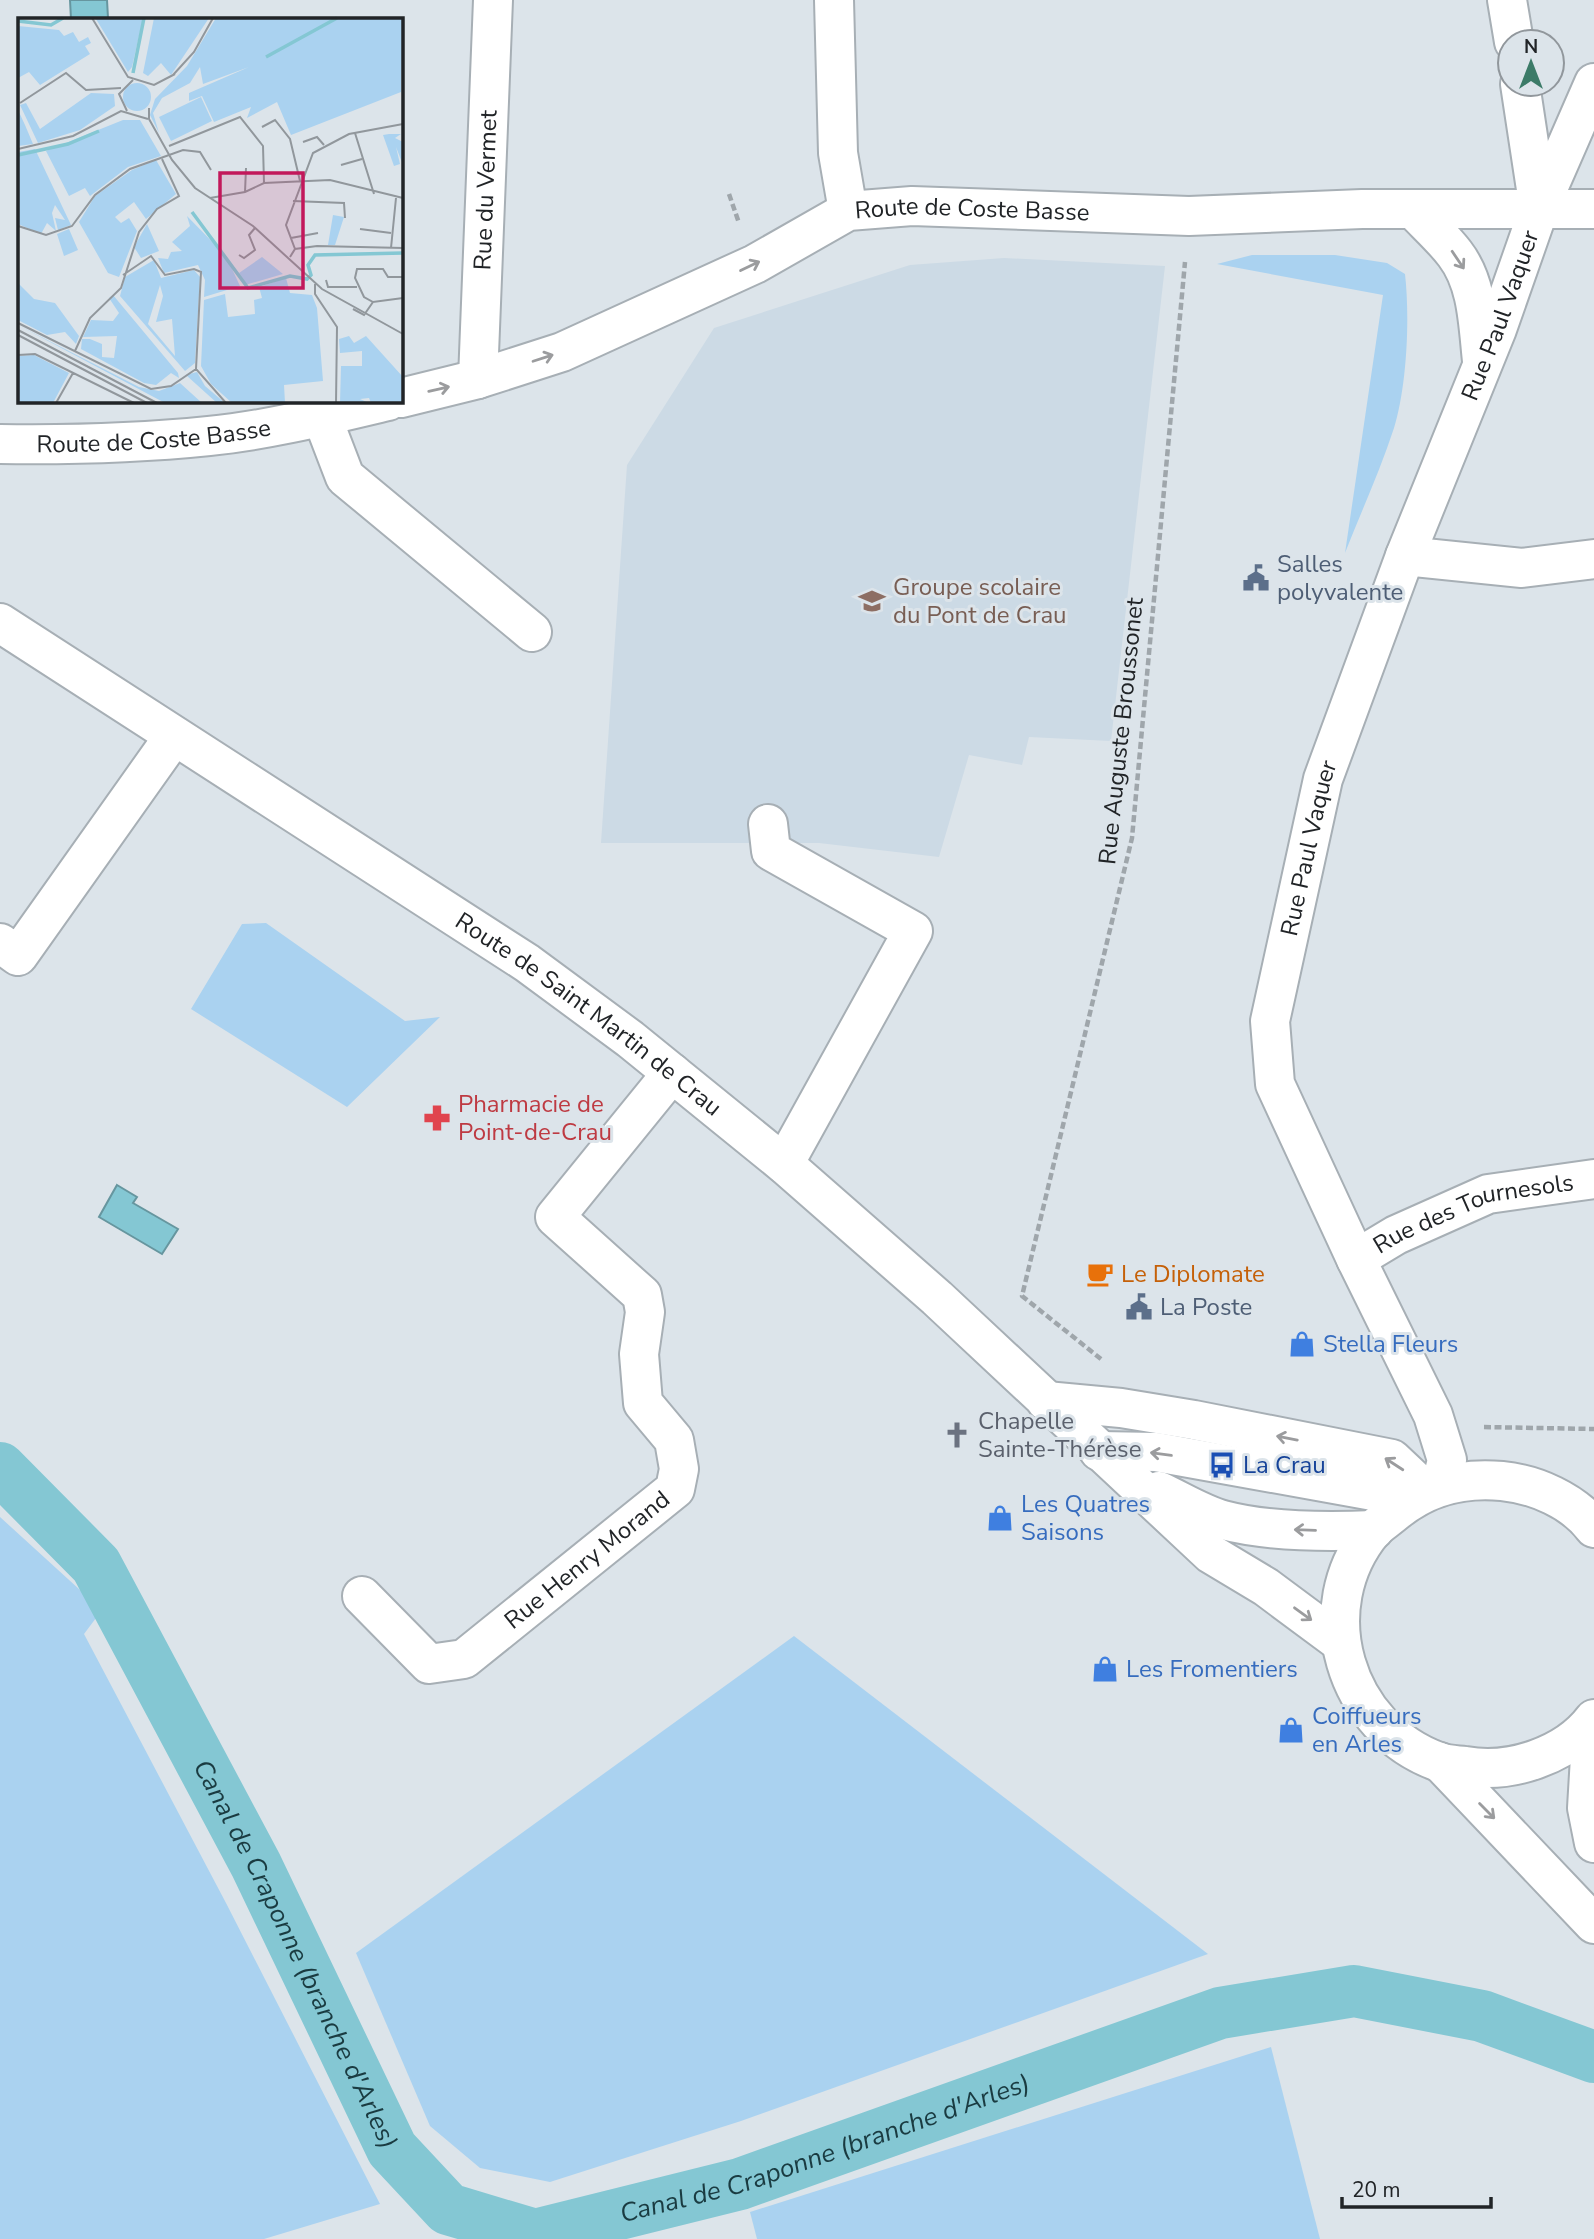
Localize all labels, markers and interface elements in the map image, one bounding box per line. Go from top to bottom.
inset map [18,18,402,402]
north arrow [1496,28,1566,98]
text: N [1524,34,1538,60]
street label: Rue du Vermet [466,109,505,271]
street label: Route de Coste Basse [854,190,1090,228]
street label: Rue Paul Vaquer [1454,226,1546,405]
one-way arrow [1451,250,1465,269]
one-way arrow [740,259,760,273]
one-way arrow [531,351,553,364]
one-way arrow [427,381,450,395]
street label: Route de Coste Basse [36,411,273,460]
place label: Salles polyvalente [1277,548,1403,608]
public building icon: Salles polyvalente [1241,563,1271,593]
place label: Groupe scolaire du Pont de Crau [893,571,1067,631]
school or university icon: Groupe scolaire du Pont de Crau [857,586,887,616]
street label: Rue Auguste Broussonet [1091,595,1151,866]
street label: Rue Paul Vaquer [1273,755,1345,939]
street label: Route de Saint Martin de Crau [449,905,729,1123]
place label: Pharmacie de Point-de-Crau [458,1088,612,1148]
pharmacy icon: Pharmacie de Point-de-Crau [422,1103,452,1133]
street label: Rue des Tournesols [1367,1166,1575,1261]
place label: Le Diplomate [1121,1258,1265,1290]
cafe icon: Le Diplomate [1085,1259,1115,1289]
place label: La Poste [1160,1291,1252,1323]
public building icon: La Poste [1124,1292,1154,1322]
place label: Stella Fleurs [1323,1328,1458,1360]
shop icon: Stella Fleurs [1287,1329,1317,1359]
place label: Chapelle Sainte-Thérèse [978,1405,1141,1465]
church icon: Chapelle Sainte-Thérèse [942,1420,972,1450]
one-way arrow [1276,1431,1299,1445]
one-way arrow [1150,1447,1173,1460]
place label: La Crau [1243,1449,1326,1481]
bus stop icon: La Crau [1207,1450,1237,1480]
one-way arrow [1385,1456,1404,1471]
street label: Rue Henry Morand [498,1483,677,1636]
place label: Les Quatres Saisons [1021,1488,1150,1548]
shop icon: Les Quatres Saisons [985,1503,1015,1533]
one-way arrow [1295,1523,1317,1536]
one-way arrow [1293,1607,1312,1621]
place label: Les Fromentiers [1126,1653,1298,1685]
shop icon: Les Fromentiers [1090,1654,1120,1684]
place label: Coiffueurs en Arles [1312,1700,1422,1760]
shop icon: Coiffueurs en Arles [1276,1715,1306,1745]
water label: Canal de Craponne (branche d'Arles) [185,1753,407,2154]
one-way arrow [1479,1802,1496,1819]
water label: Canal de Craponne (branche d'Arles) [616,2065,1034,2231]
scale bar [1342,2166,1491,2210]
text: 20 m [1352,2176,1401,2204]

